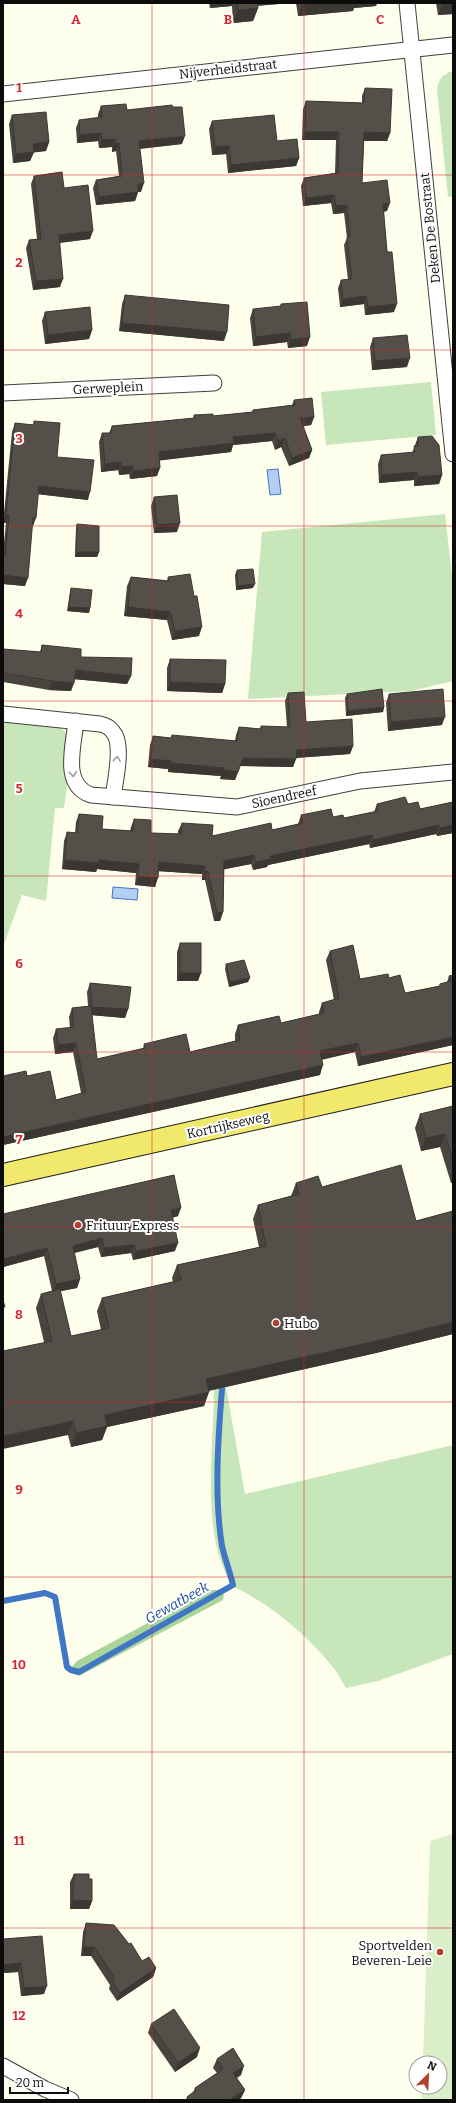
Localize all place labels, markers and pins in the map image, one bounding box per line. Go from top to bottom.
place label: Frituur Express [86,1218,179,1233]
marker: Frituur Express [73,1220,83,1230]
place label: Hubo [284,1316,317,1331]
marker: Hubo [271,1318,281,1328]
place label: Sportvelden Beveren-Leie [351,1938,433,1968]
marker: Sportvelden Beveren-Leie [435,1947,445,1957]

